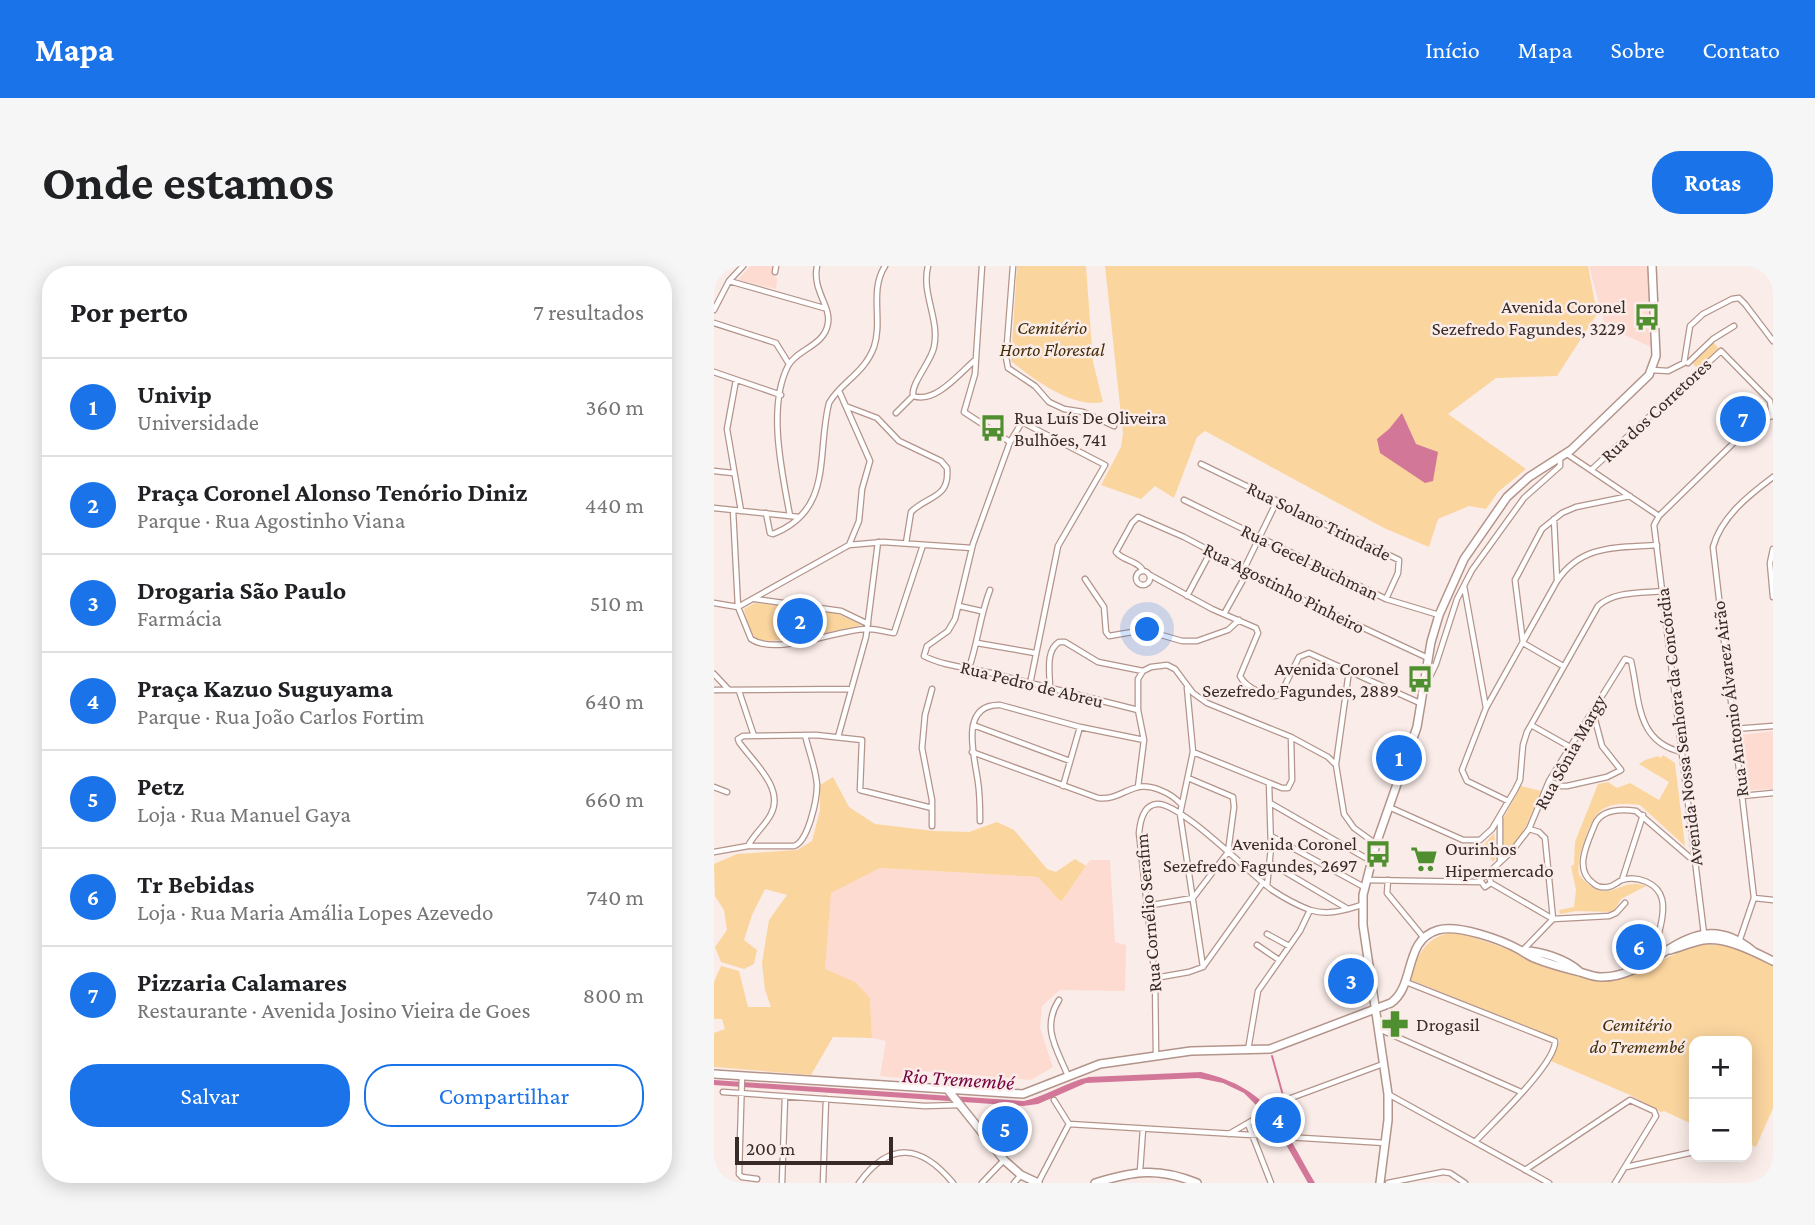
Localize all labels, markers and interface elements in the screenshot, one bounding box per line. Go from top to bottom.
text: Mapa [35,31,114,68]
text: Início [1425,36,1480,63]
text: Mapa [1518,36,1573,63]
text: Sobre [1611,36,1665,63]
text: Contato [1703,36,1780,63]
button: Rotas [1652,151,1773,214]
text: Onde estamos [42,155,334,210]
text: Por perto [70,295,188,328]
place label: Avenida Coronel Sezefredo Fagundes, 3229 [1432,296,1626,339]
text: 7 resultados [533,299,644,325]
bus stop icon: Avenida Coronel Sezefredo Fagundes, 3229 [1632,302,1662,332]
park label: Cemitério Horto Florestal [999,317,1105,360]
street label: Rua dos Corretores [1597,354,1715,466]
text: Univip [137,380,212,409]
pin: 7 [1720,393,1766,445]
text: 1 [89,394,97,420]
text: 360 m [586,394,644,420]
place label: Rua Luís De Oliveira Bulhões, 741 [1014,407,1167,450]
text: Universidade [137,409,259,435]
bus stop icon: Rua Luís De Oliveira Bulhões, 741 [978,413,1008,443]
street label: Rua Solano Trindade [1244,477,1394,565]
text: Praça Coronel Alonso Tenório Diniz [137,478,527,507]
text: 2 [87,492,99,518]
text: 440 m [585,492,644,518]
text: Parque · Rua Agostinho Viana [137,507,405,533]
street label: Rua Gecel Buchman [1238,520,1382,604]
street label: Rua Agostinho Pinheiro [1200,538,1368,638]
text: Drogaria São Paulo [137,576,346,605]
street label: Avenida Nossa Senhora da Concórdia [1651,586,1706,867]
text: 3 [87,590,99,616]
text: 510 m [590,590,644,616]
pin: 2 [777,595,823,647]
street label: Rua Antonio Álvarez Airão [1708,600,1752,798]
text: Farmácia [137,605,222,631]
your location [1130,612,1164,646]
street label: Rua Pedro de Abreu [958,656,1106,712]
place label: Avenida Coronel Sezefredo Fagundes, 2889 [1202,658,1399,701]
bus stop icon: Avenida Coronel Sezefredo Fagundes, 2889 [1405,664,1435,694]
text: Praça Kazuo Suguyama [137,674,393,703]
text: 4 [87,688,99,714]
text: 640 m [585,688,644,714]
street label: Rua Sônia Margy [1530,691,1610,813]
text: Parque · Rua João Carlos Fortim [137,703,424,729]
pin: 1 [1376,732,1422,784]
text: Petz [137,772,184,801]
text: 5 [87,786,99,812]
text: 660 m [585,786,644,812]
text: Loja · Rua Manuel Gaya [137,801,351,827]
street label: Rua Cornélio Serafim [1131,833,1165,993]
place label: Avenida Coronel Sezefredo Fagundes, 2697 [1163,833,1357,876]
place label: Ourinhos Hipermercado [1445,838,1554,881]
bus stop icon: Avenida Coronel Sezefredo Fagundes, 2697 [1363,839,1393,869]
supermarket icon: Ourinhos Hipermercado [1409,844,1439,874]
text: Tr Bebidas [137,870,254,899]
text: 6 [87,884,99,910]
text: 740 m [587,884,644,910]
text: Loja · Rua Maria Amália Lopes Azevedo [137,899,493,925]
pin: 6 [1616,921,1662,973]
pin: 3 [1328,955,1374,1007]
text: Pizzaria Calamares [137,968,347,997]
text: 7 [87,982,99,1008]
text: 800 m [583,982,644,1008]
text: Restaurante · Avenida Josino Vieira de Goes [137,997,530,1023]
pharmacy icon: Drogasil [1380,1009,1410,1039]
place label: Drogasil [1416,1014,1480,1035]
park label: Cemitério do Tremembé [1589,1014,1686,1057]
map controls [1689,1036,1752,1162]
button: + [1689,1036,1752,1099]
water label: Rio Tremembé [901,1063,1016,1095]
button: Salvar [70,1064,350,1127]
button: Compartilhar [364,1064,644,1127]
pin: 4 [1255,1094,1301,1146]
button: − [1689,1099,1752,1162]
pin: 5 [982,1103,1028,1155]
scale bar [735,1134,892,1166]
text: 200 m [746,1138,795,1159]

